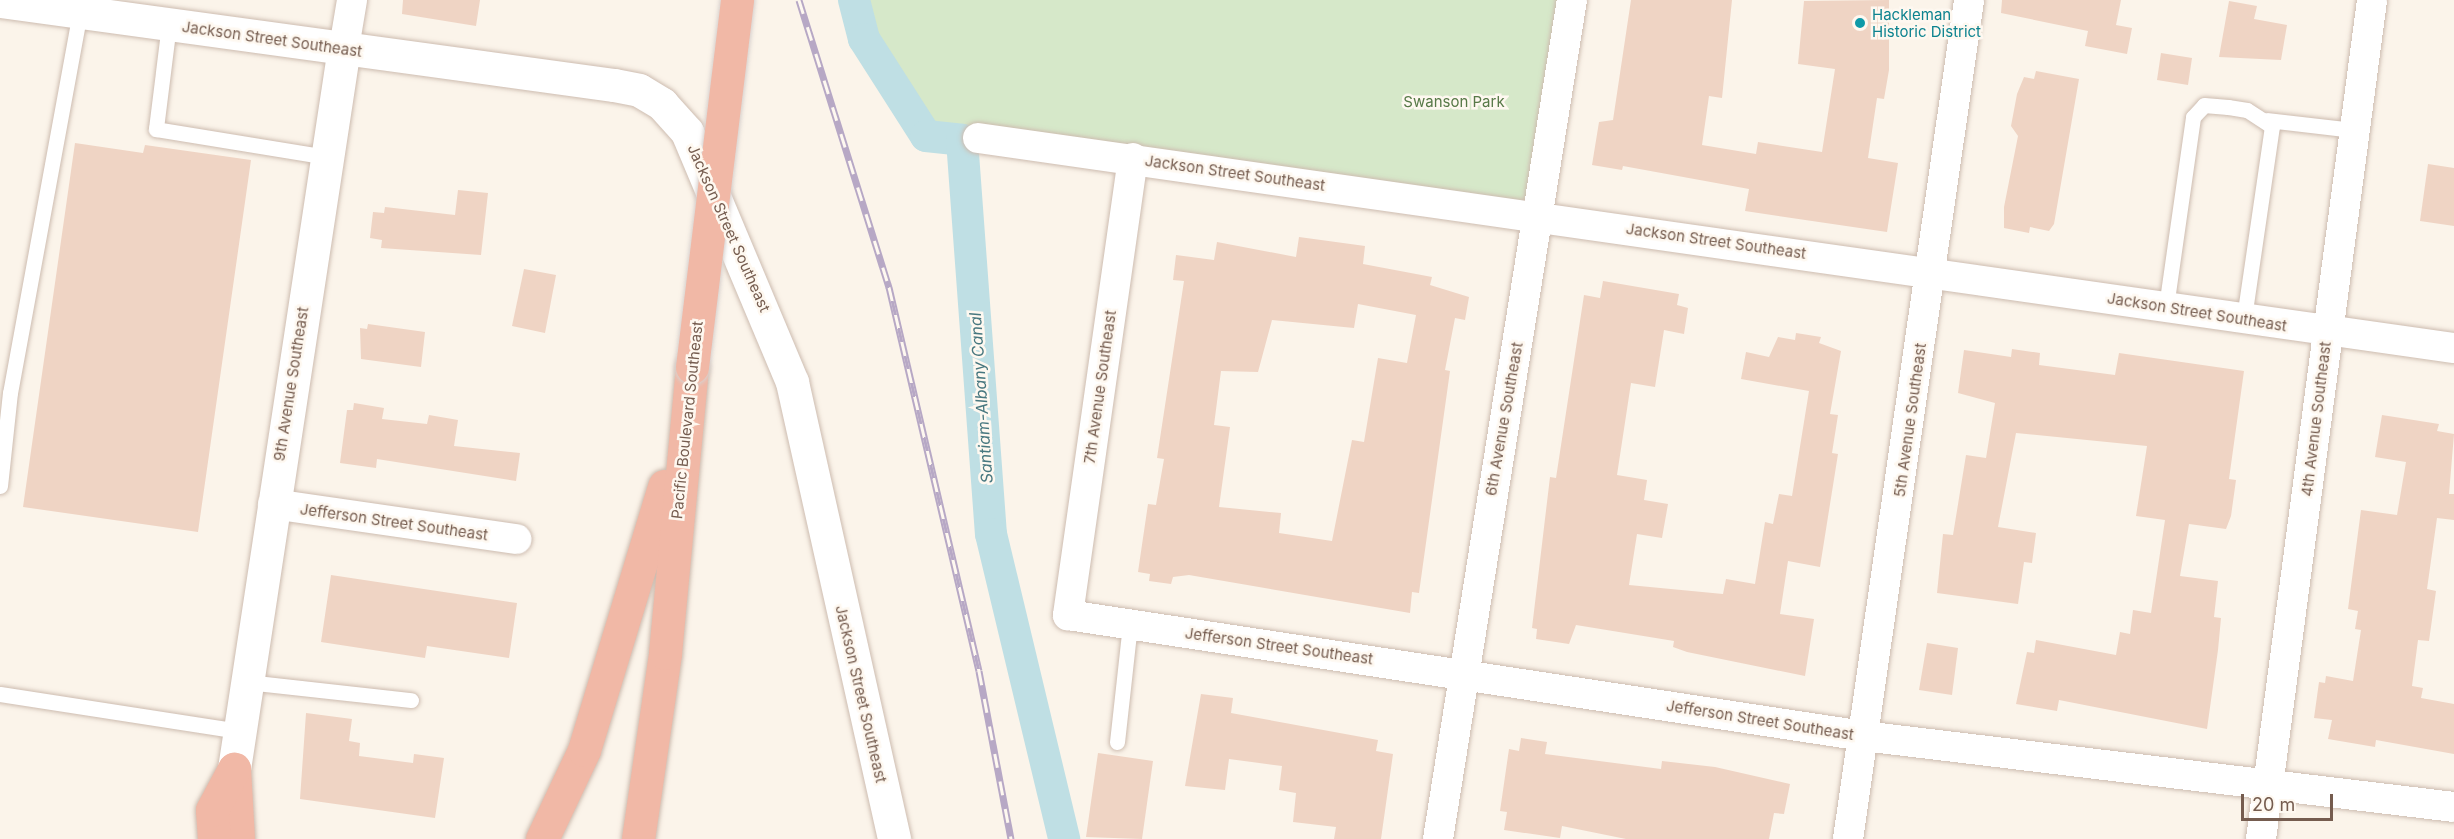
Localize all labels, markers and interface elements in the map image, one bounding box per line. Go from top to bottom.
place label: Hackleman Historic District [1872,5,1981,40]
marker: Hackleman Historic District [1853,16,1867,30]
street label: Jackson Street Southeast [181,17,363,61]
park label: Swanson Park [1403,93,1505,111]
street label: Jackson Street Southeast [684,141,774,315]
street label: Jackson Street Southeast [1144,151,1326,195]
street label: Jackson Street Southeast [1625,219,1807,263]
street label: Jackson Street Southeast [2106,289,2288,335]
street label: 9th Avenue Southeast [270,306,312,462]
street label: 7th Avenue Southeast [1080,309,1120,465]
water label: Santiam-Albany Canal [965,312,997,484]
street label: Pacific Boulevard Southeast [668,320,706,520]
street label: 4th Avenue Southeast [2298,340,2334,498]
street label: 6th Avenue Southeast [1482,341,1526,497]
street label: 5th Avenue Southeast [1890,342,1930,498]
street label: Jefferson Street Southeast [299,500,489,544]
street label: Jackson Street Southeast [832,603,890,785]
street label: Jefferson Street Southeast [1184,624,1374,668]
street label: Jefferson Street Southeast [1665,696,1855,744]
scale bar [2244,782,2336,820]
text: 20 m [2252,794,2295,815]

